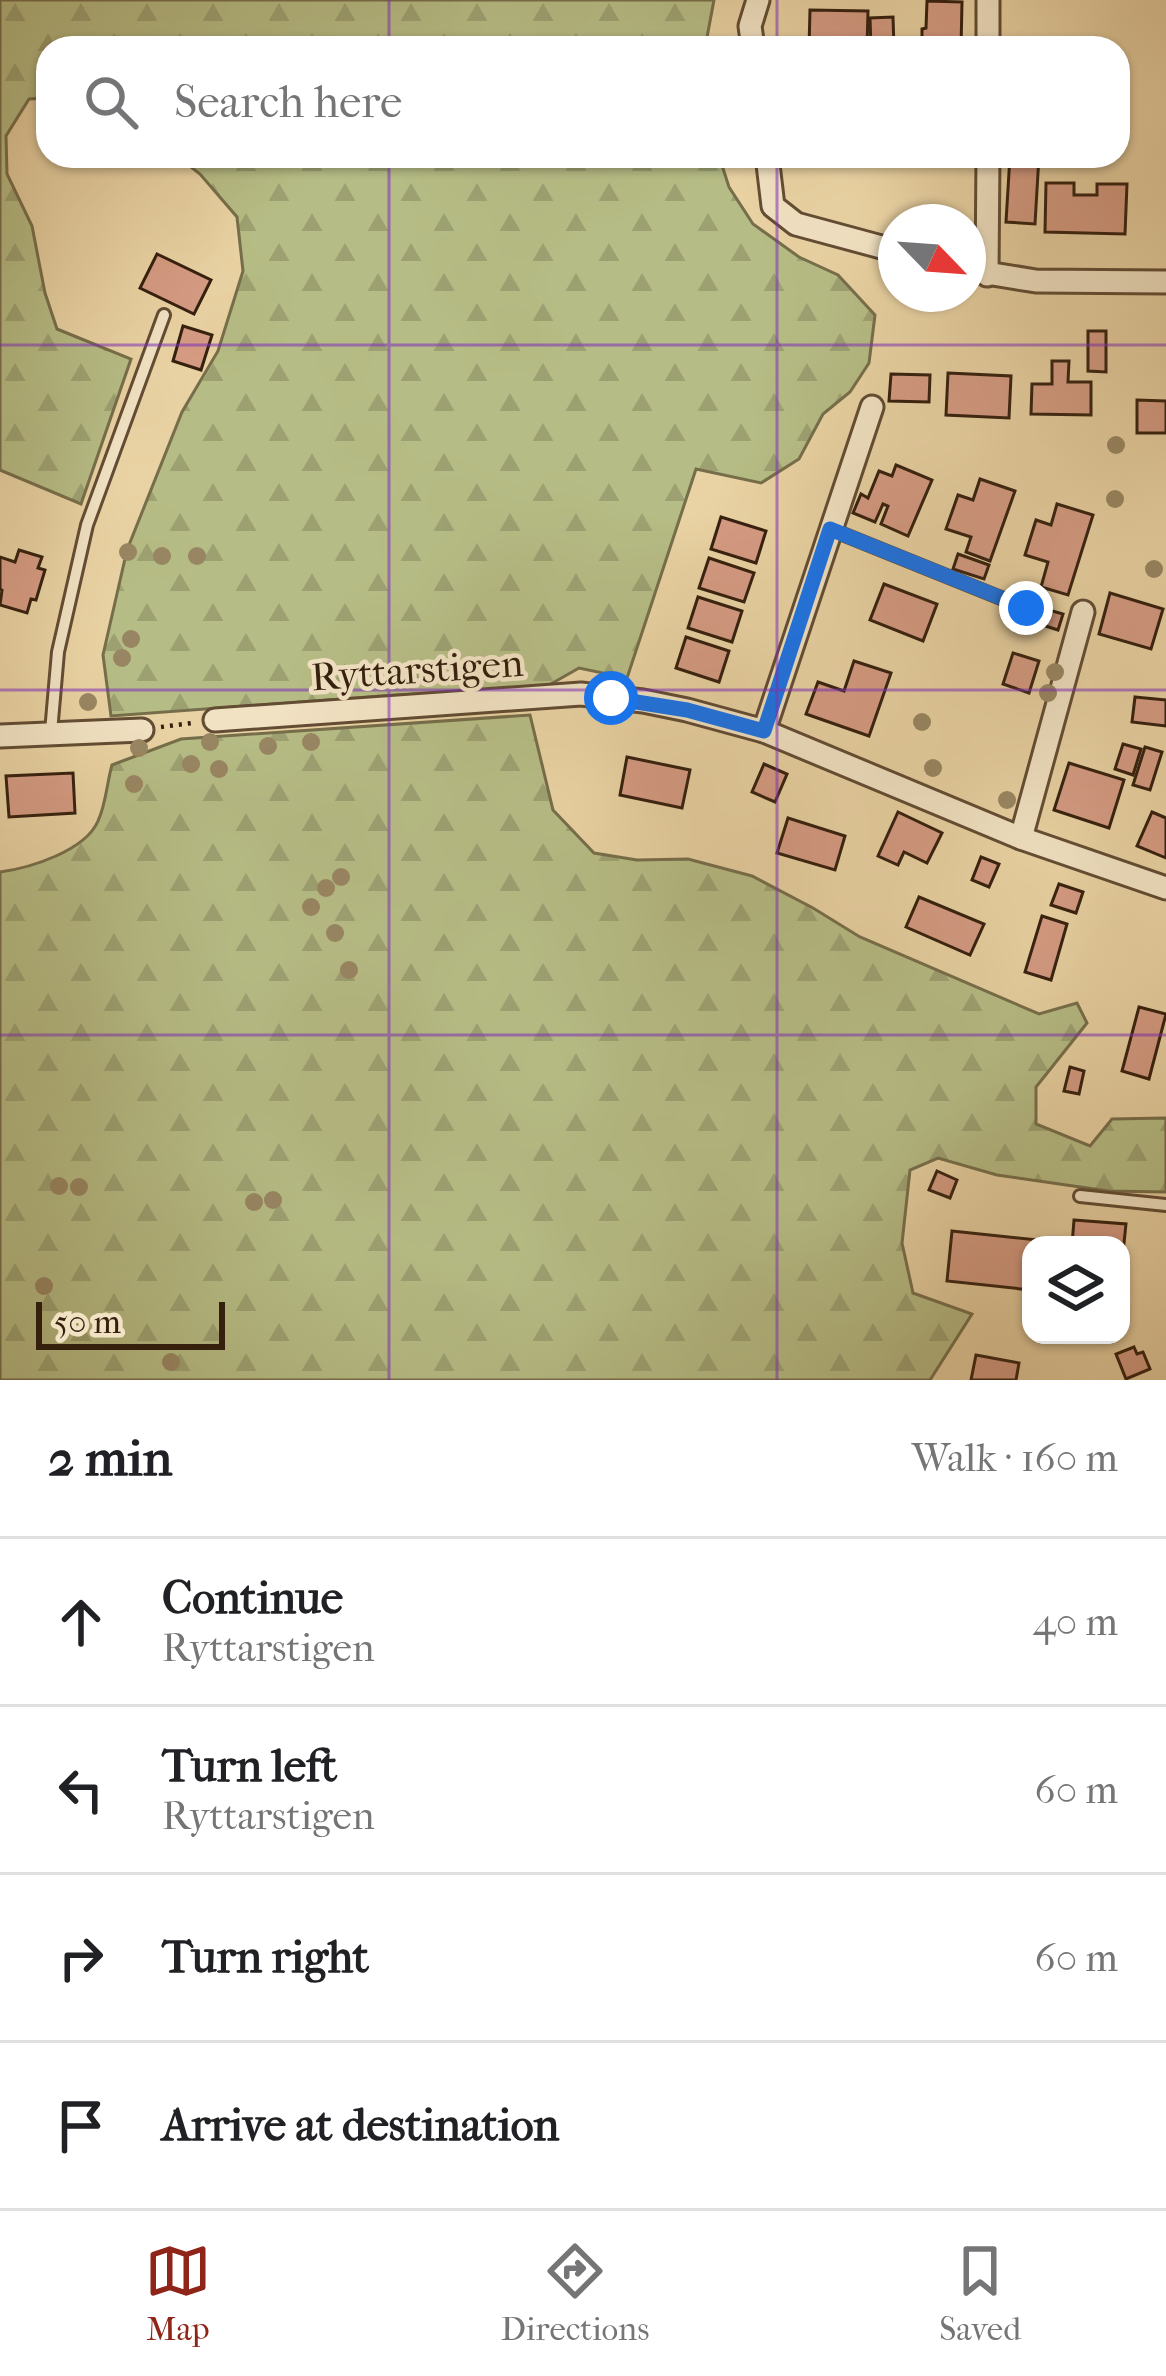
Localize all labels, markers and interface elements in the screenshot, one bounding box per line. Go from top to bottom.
search box [36,36,1130,168]
icon: search [78,69,144,135]
text: Search here [174,76,402,129]
north arrow [878,204,986,312]
route end [999,581,1053,635]
street label: Ryttarstigen [309,640,525,700]
route start [584,671,638,725]
map controls [1022,1236,1130,1344]
button: layers [1022,1236,1130,1344]
scale bar [36,1296,225,1349]
text: 50 m [54,1303,121,1342]
text: 2 min [48,1428,172,1488]
text: Walk · 160 m [912,1435,1118,1481]
text: Continue [162,1572,343,1625]
icon: ahead [48,1589,114,1655]
text: 40 m [1033,1599,1118,1645]
text: Ryttarstigen [162,1625,375,1671]
text: Turn left [162,1740,337,1793]
icon: left [48,1757,114,1823]
text: 60 m [1035,1767,1118,1813]
text: Ryttarstigen [162,1793,375,1839]
icon: right [48,1925,114,1991]
text: Turn right [162,1931,369,1984]
text: 60 m [1035,1935,1118,1981]
icon: arrive [48,2093,114,2159]
text: Arrive at destination [162,2099,559,2152]
tab: Map [145,2238,211,2349]
tab: Directions [501,2238,649,2349]
tab: Saved [939,2238,1021,2349]

